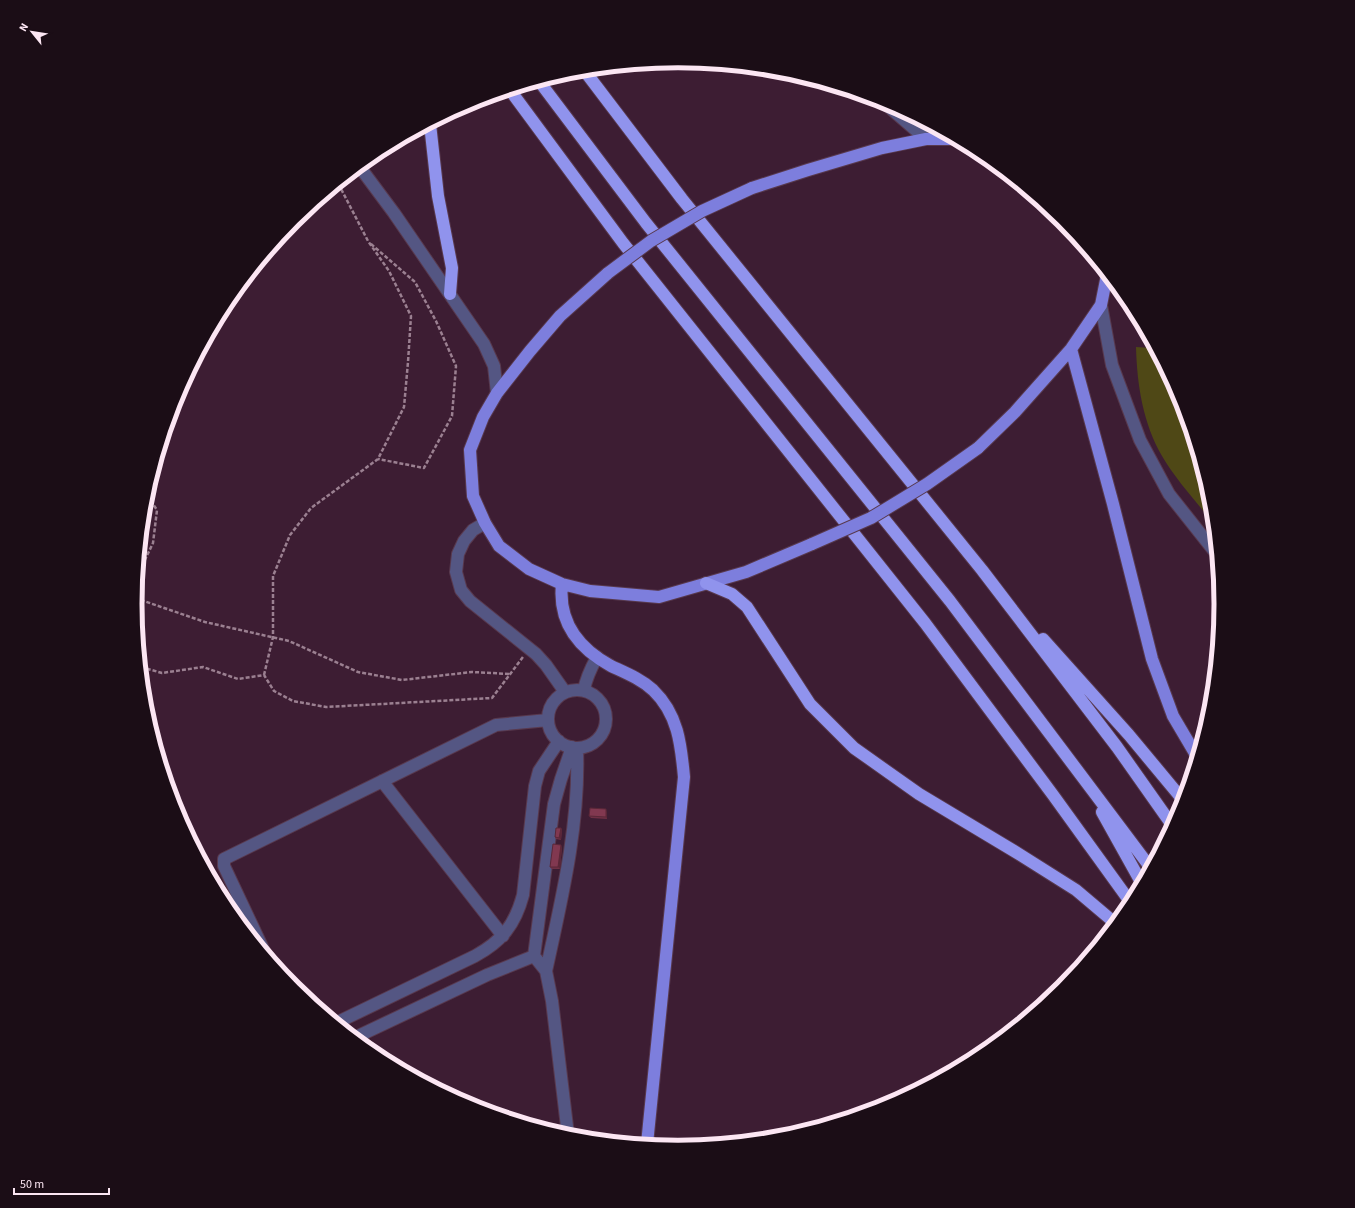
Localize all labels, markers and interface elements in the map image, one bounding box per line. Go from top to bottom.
north arrow [12,12,52,52]
text: N [15,20,32,34]
scale bar [14,1170,109,1196]
text: 50 m [20,1176,44,1193]

